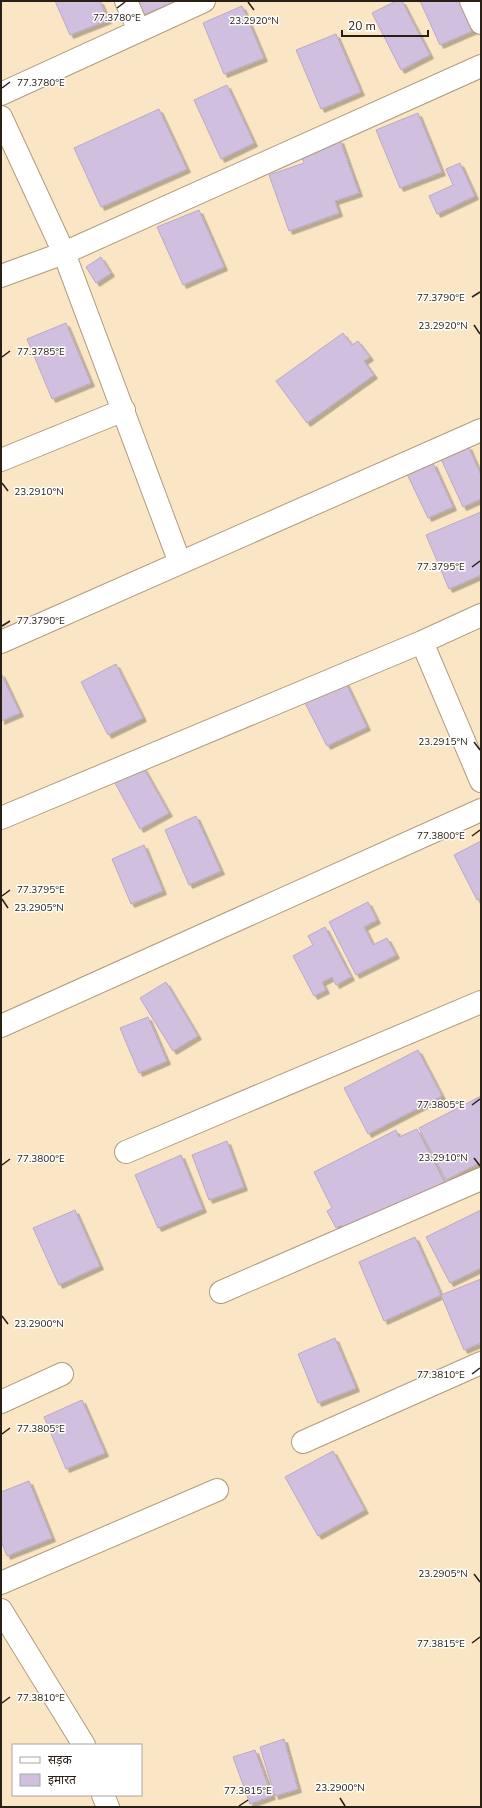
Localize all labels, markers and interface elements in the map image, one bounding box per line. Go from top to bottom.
text: 77.3780°E [93,11,141,25]
scale bar [342,12,428,38]
text: 23.2920°N [229,14,279,28]
text: 20 m [348,18,376,34]
text: 77.3780°E [17,76,65,90]
text: 77.3790°E [417,291,465,305]
text: 23.2920°N [418,319,468,333]
text: 77.3785°E [17,345,65,359]
text: 23.2910°N [14,485,64,499]
text: 77.3795°E [417,560,465,574]
text: 77.3790°E [17,614,65,628]
text: 23.2915°N [418,735,468,749]
text: 77.3800°E [417,829,465,843]
text: 77.3795°E [17,883,65,897]
text: 23.2905°N [14,901,64,915]
text: 77.3805°E [417,1098,465,1112]
text: 23.2910°N [418,1151,468,1165]
text: 77.3800°E [17,1152,65,1166]
text: 23.2900°N [14,1317,64,1331]
text: 77.3810°E [417,1368,465,1382]
text: 77.3805°E [17,1422,65,1436]
text: 23.2905°N [418,1567,468,1581]
text: 77.3815°E [417,1637,465,1651]
text: 77.3810°E [17,1691,65,1705]
legend [12,1744,142,1796]
text: सड़क [48,1752,73,1768]
text: इमारत [48,1772,77,1788]
text: 23.2900°N [315,1781,365,1795]
text: 77.3815°E [224,1784,272,1798]

